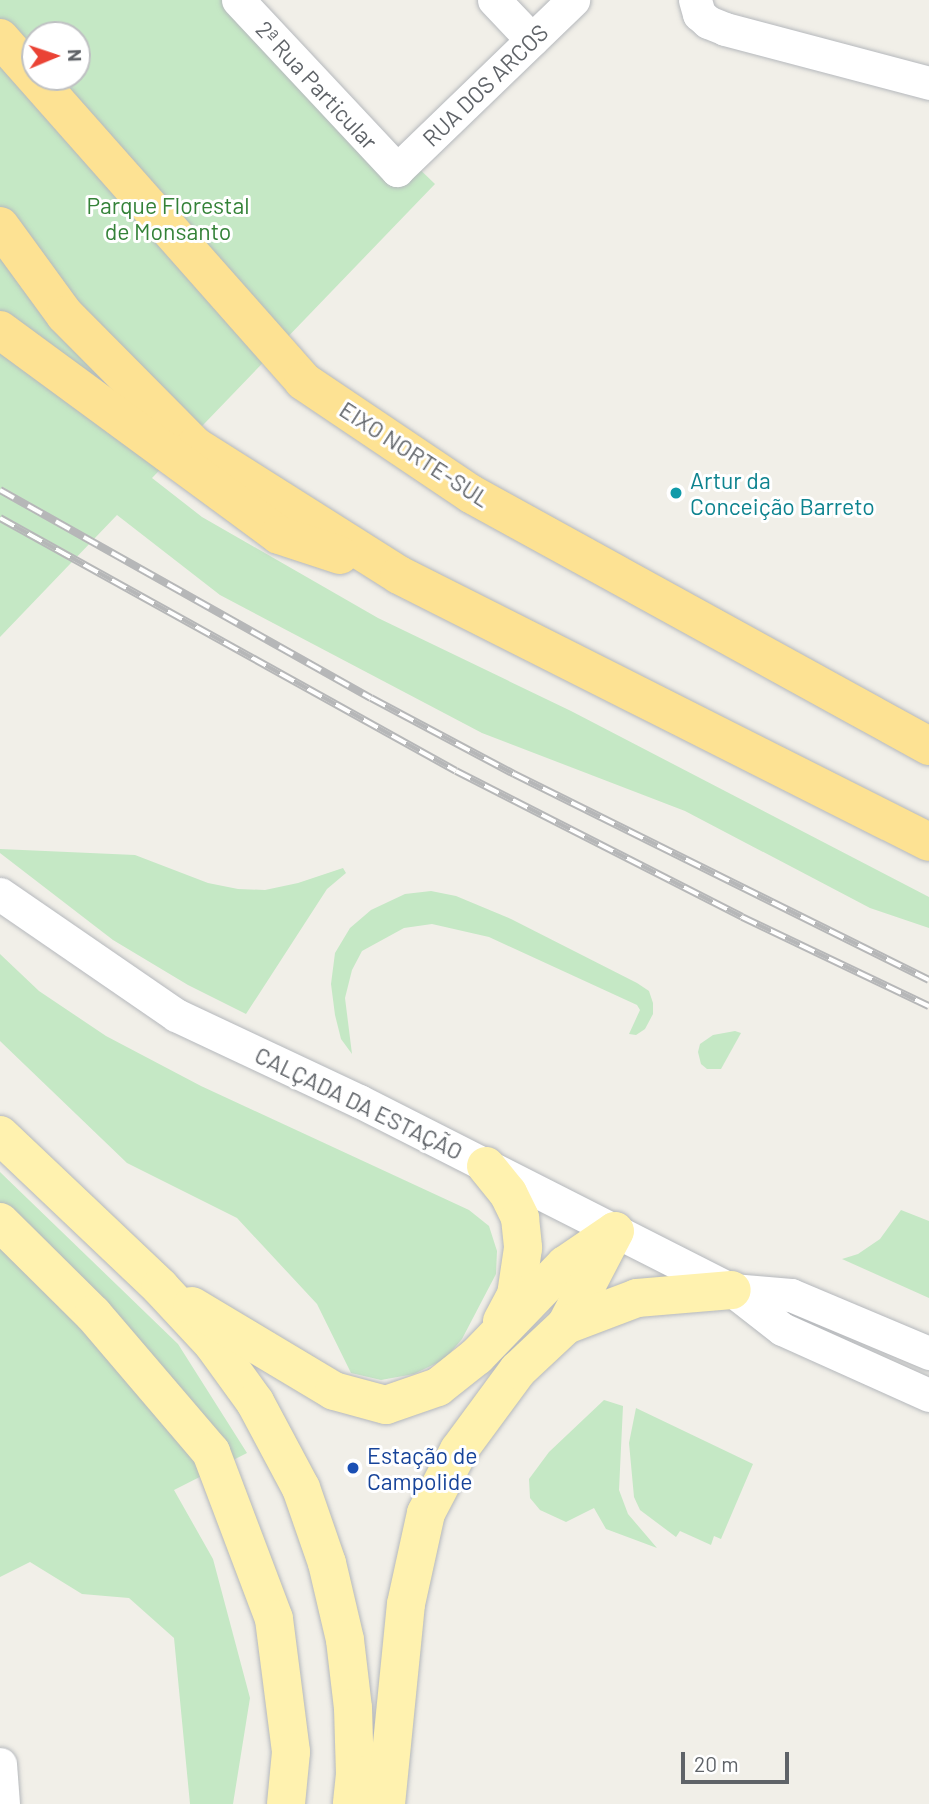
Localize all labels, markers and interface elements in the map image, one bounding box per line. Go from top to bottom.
street label: 2ª Rua Particular [251,15,383,155]
street label: RUA DOS ARCOS [417,18,553,152]
north arrow [21,21,91,91]
text: N [64,49,87,62]
park label: Parque Florestal de Monsanto [87,191,249,245]
street label: EIXO NORTE-SUL [335,395,495,513]
place label: Artur da Conceição Barreto [690,466,875,520]
marker: Artur da Conceição Barreto [668,485,684,501]
street label: CALÇADA DA ESTAÇÃO [251,1041,467,1165]
place label: Estação de Campolide [367,1441,478,1495]
marker: Estação de Campolide [345,1460,361,1476]
scale bar [684,1738,792,1782]
text: 20 m [694,1751,739,1776]

